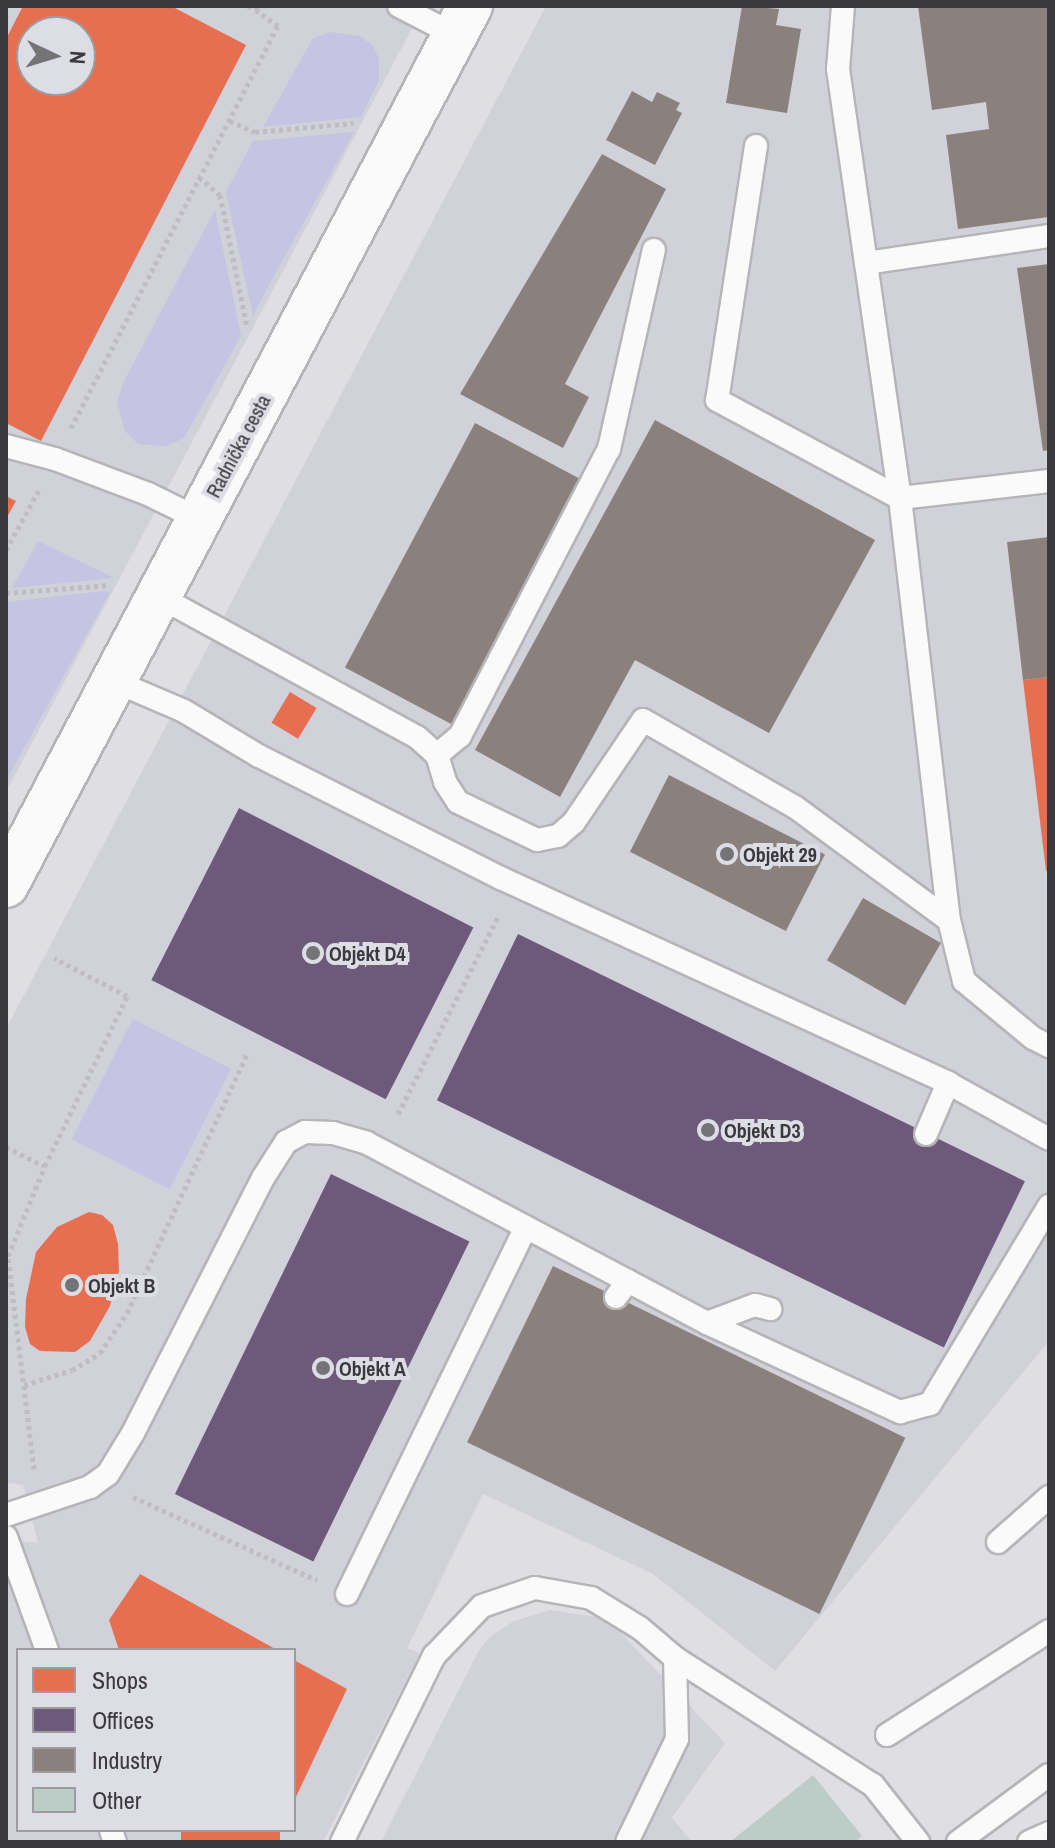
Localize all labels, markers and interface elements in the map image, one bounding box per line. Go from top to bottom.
north arrow [16,16,96,96]
text: N [63,50,93,65]
street label: Radnička cesta [201,390,275,502]
place label: Objekt 29 [743,842,817,866]
marker: Objekt 29 [718,845,736,863]
place label: Objekt D4 [329,941,406,965]
marker: Objekt D4 [304,944,322,962]
place label: Objekt D3 [724,1118,801,1142]
marker: Objekt D3 [699,1121,717,1139]
place label: Objekt B [88,1273,155,1297]
marker: Objekt B [63,1276,81,1294]
place label: Objekt A [339,1356,406,1380]
marker: Objekt A [314,1359,332,1377]
legend [16,1648,296,1832]
text: Shops [92,1664,148,1696]
text: Offices [92,1704,154,1736]
text: Industry [92,1744,162,1776]
text: Other [92,1784,141,1816]

